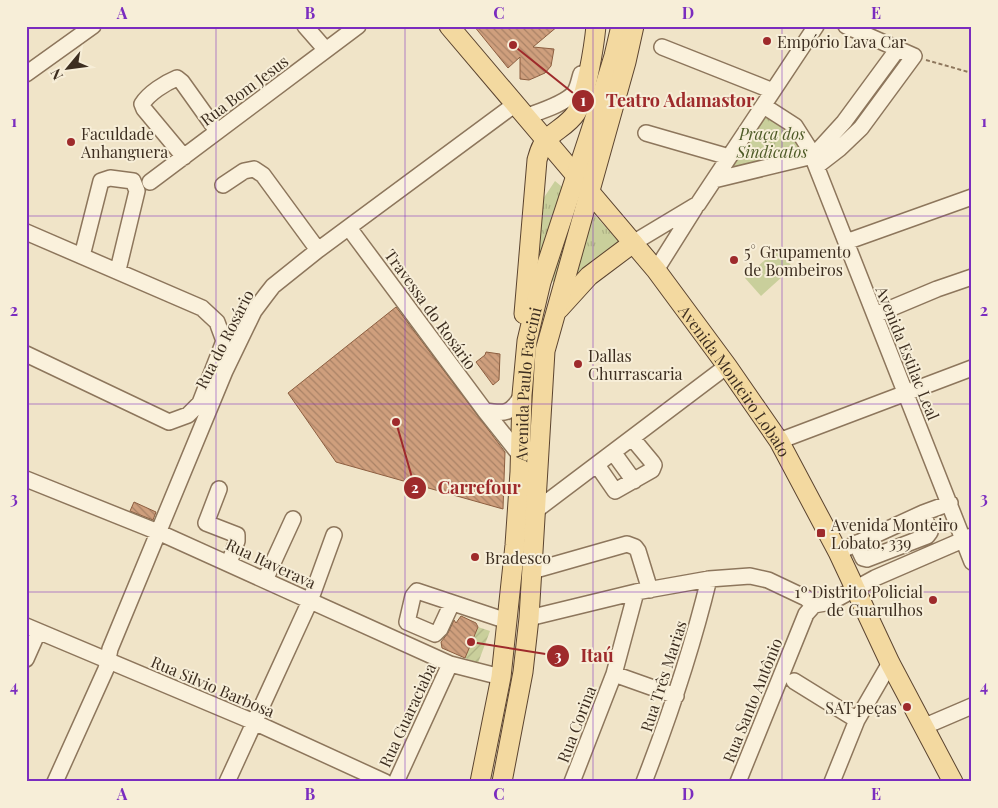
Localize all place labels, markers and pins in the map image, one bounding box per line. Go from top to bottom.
place label: Empório Lava Car [777,31,906,52]
marker: Empório Lava Car [761,35,773,47]
callout: Teatro Adamastor [571,84,765,117]
place label: Faculdade Anhanguera [80,123,168,162]
marker: Faculdade Anhanguera [65,136,77,148]
place label: 5° Grupamento de Bombeiros [744,241,851,280]
marker: 5° Grupamento de Bombeiros [728,254,740,266]
place label: Dallas Churrascaria [588,345,683,384]
marker: Dallas Churrascaria [572,358,584,370]
callout: Carrefour [403,471,531,504]
place label: Avenida Monteiro Lobato, 339 [830,514,958,553]
marker: Avenida Monteiro Lobato, 339 [815,527,827,539]
place label: Bradesco [485,547,551,568]
marker: Bradesco [469,551,481,563]
place label: 1º Distrito Policial de Guarulhos [794,581,923,620]
marker: 1º Distrito Policial de Guarulhos [927,594,939,606]
callout: Itaú [545,640,623,673]
place label: SAT peças [825,697,897,718]
marker: SAT peças [901,701,913,713]

